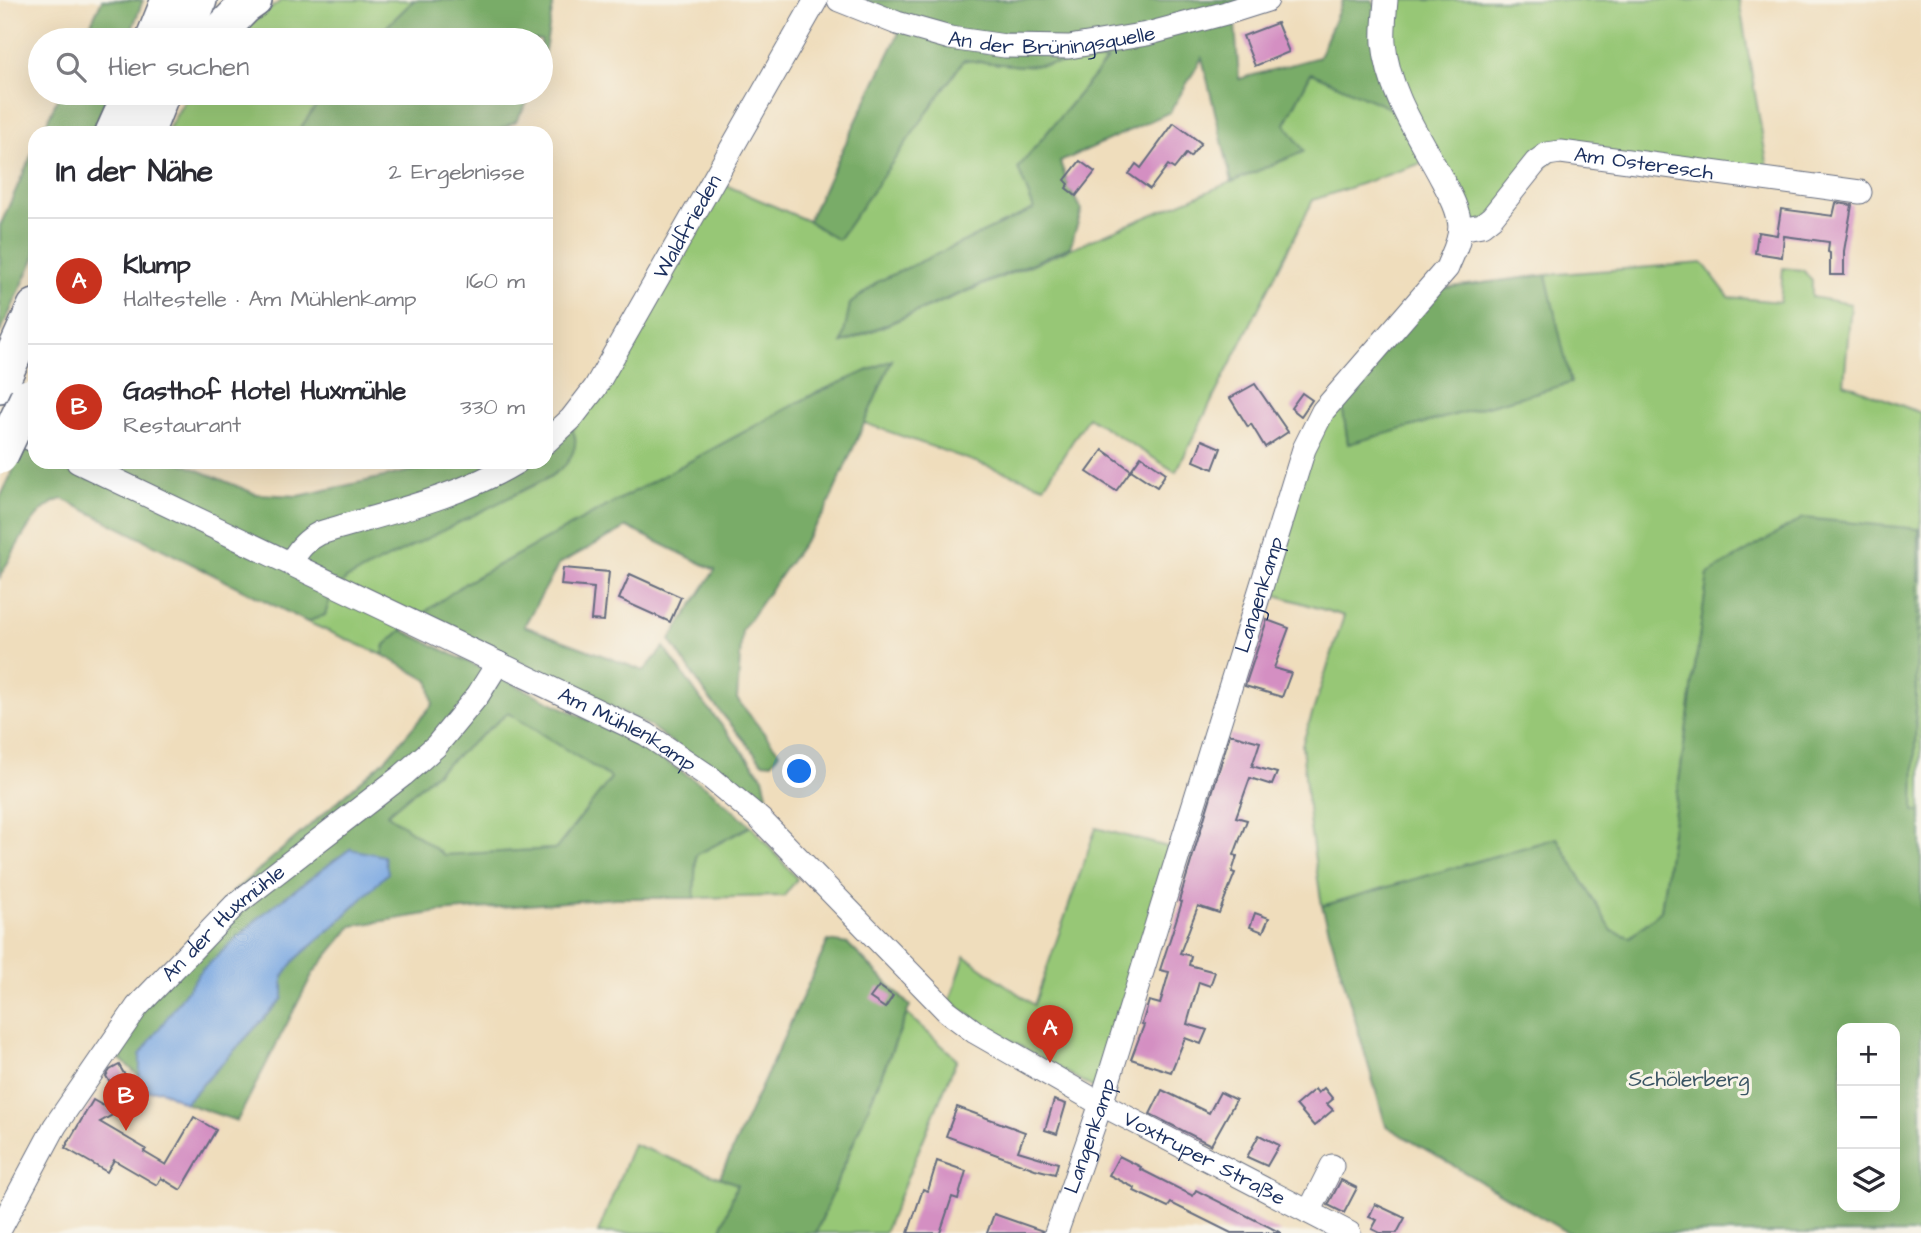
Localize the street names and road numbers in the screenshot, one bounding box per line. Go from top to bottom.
street label: An der Brüningsquelle [946,18,1159,62]
street label: Am Osteresch [1573,140,1716,187]
street label: Waldfrieden [646,169,729,284]
street label: Langenkamp [1228,533,1292,656]
street label: Am Mühlenkamp [553,680,702,780]
street label: An der Huxmühle [155,858,291,988]
street label: Langenkamp [1057,1074,1124,1197]
street label: Voxtruper Straße [1118,1104,1291,1213]

